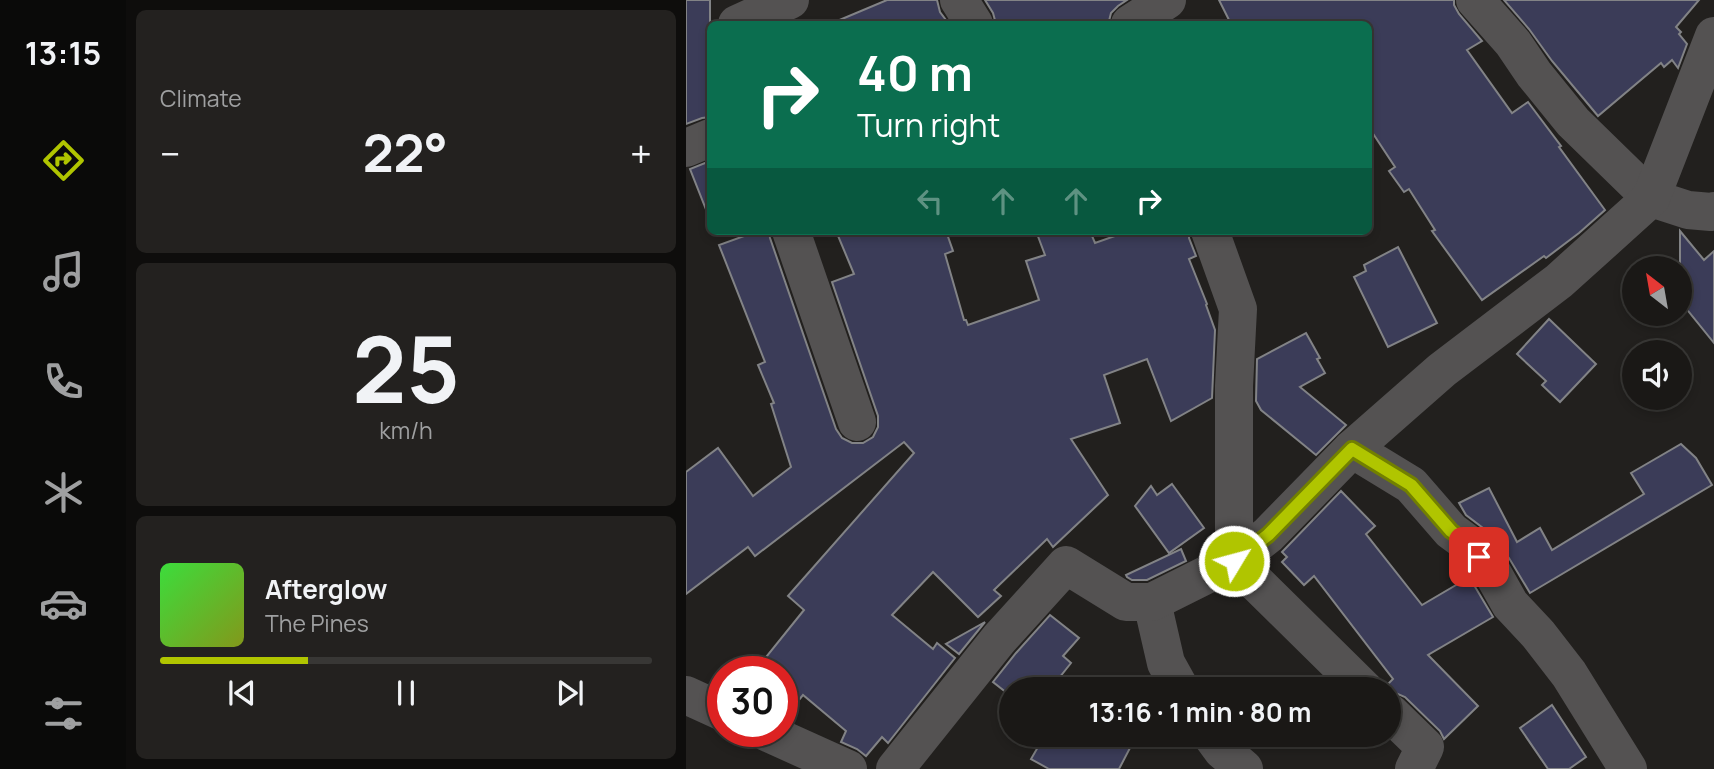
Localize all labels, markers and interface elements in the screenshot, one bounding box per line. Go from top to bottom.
text: 13:15 [25,31,101,75]
text: 40 m [857,39,973,106]
icon: right [742,49,833,140]
text: Climate [160,82,242,114]
text: Turn right [857,103,1000,147]
text: 22° [363,117,448,188]
text: − [160,127,181,179]
text: + [630,127,652,179]
icon: directions [39,136,88,185]
icon: left [911,182,949,220]
icon: ahead [984,182,1022,220]
icon: ahead [1057,182,1095,220]
icon: right [1130,182,1168,220]
icon: music [39,247,88,296]
north arrow [1622,256,1692,326]
map controls [1622,256,1692,410]
text: 25 [352,306,460,430]
button: sound [1622,340,1692,410]
icon: phone [39,357,88,406]
text: km/h [379,414,433,446]
icon: climate [39,468,88,517]
position arrow [1197,524,1271,598]
pin [1449,527,1509,587]
icon: arrive [1460,538,1498,576]
text: Afterglow [265,571,387,607]
icon: car [39,579,88,628]
text: The Pines [265,607,369,639]
speed limit sign: 30 [707,656,798,747]
icon: previous [223,674,261,712]
icon: pause [387,674,425,712]
icon: next [551,674,589,712]
icon: filters [39,689,88,738]
text: 13:16 · 1 min · 80 m [1089,694,1311,730]

